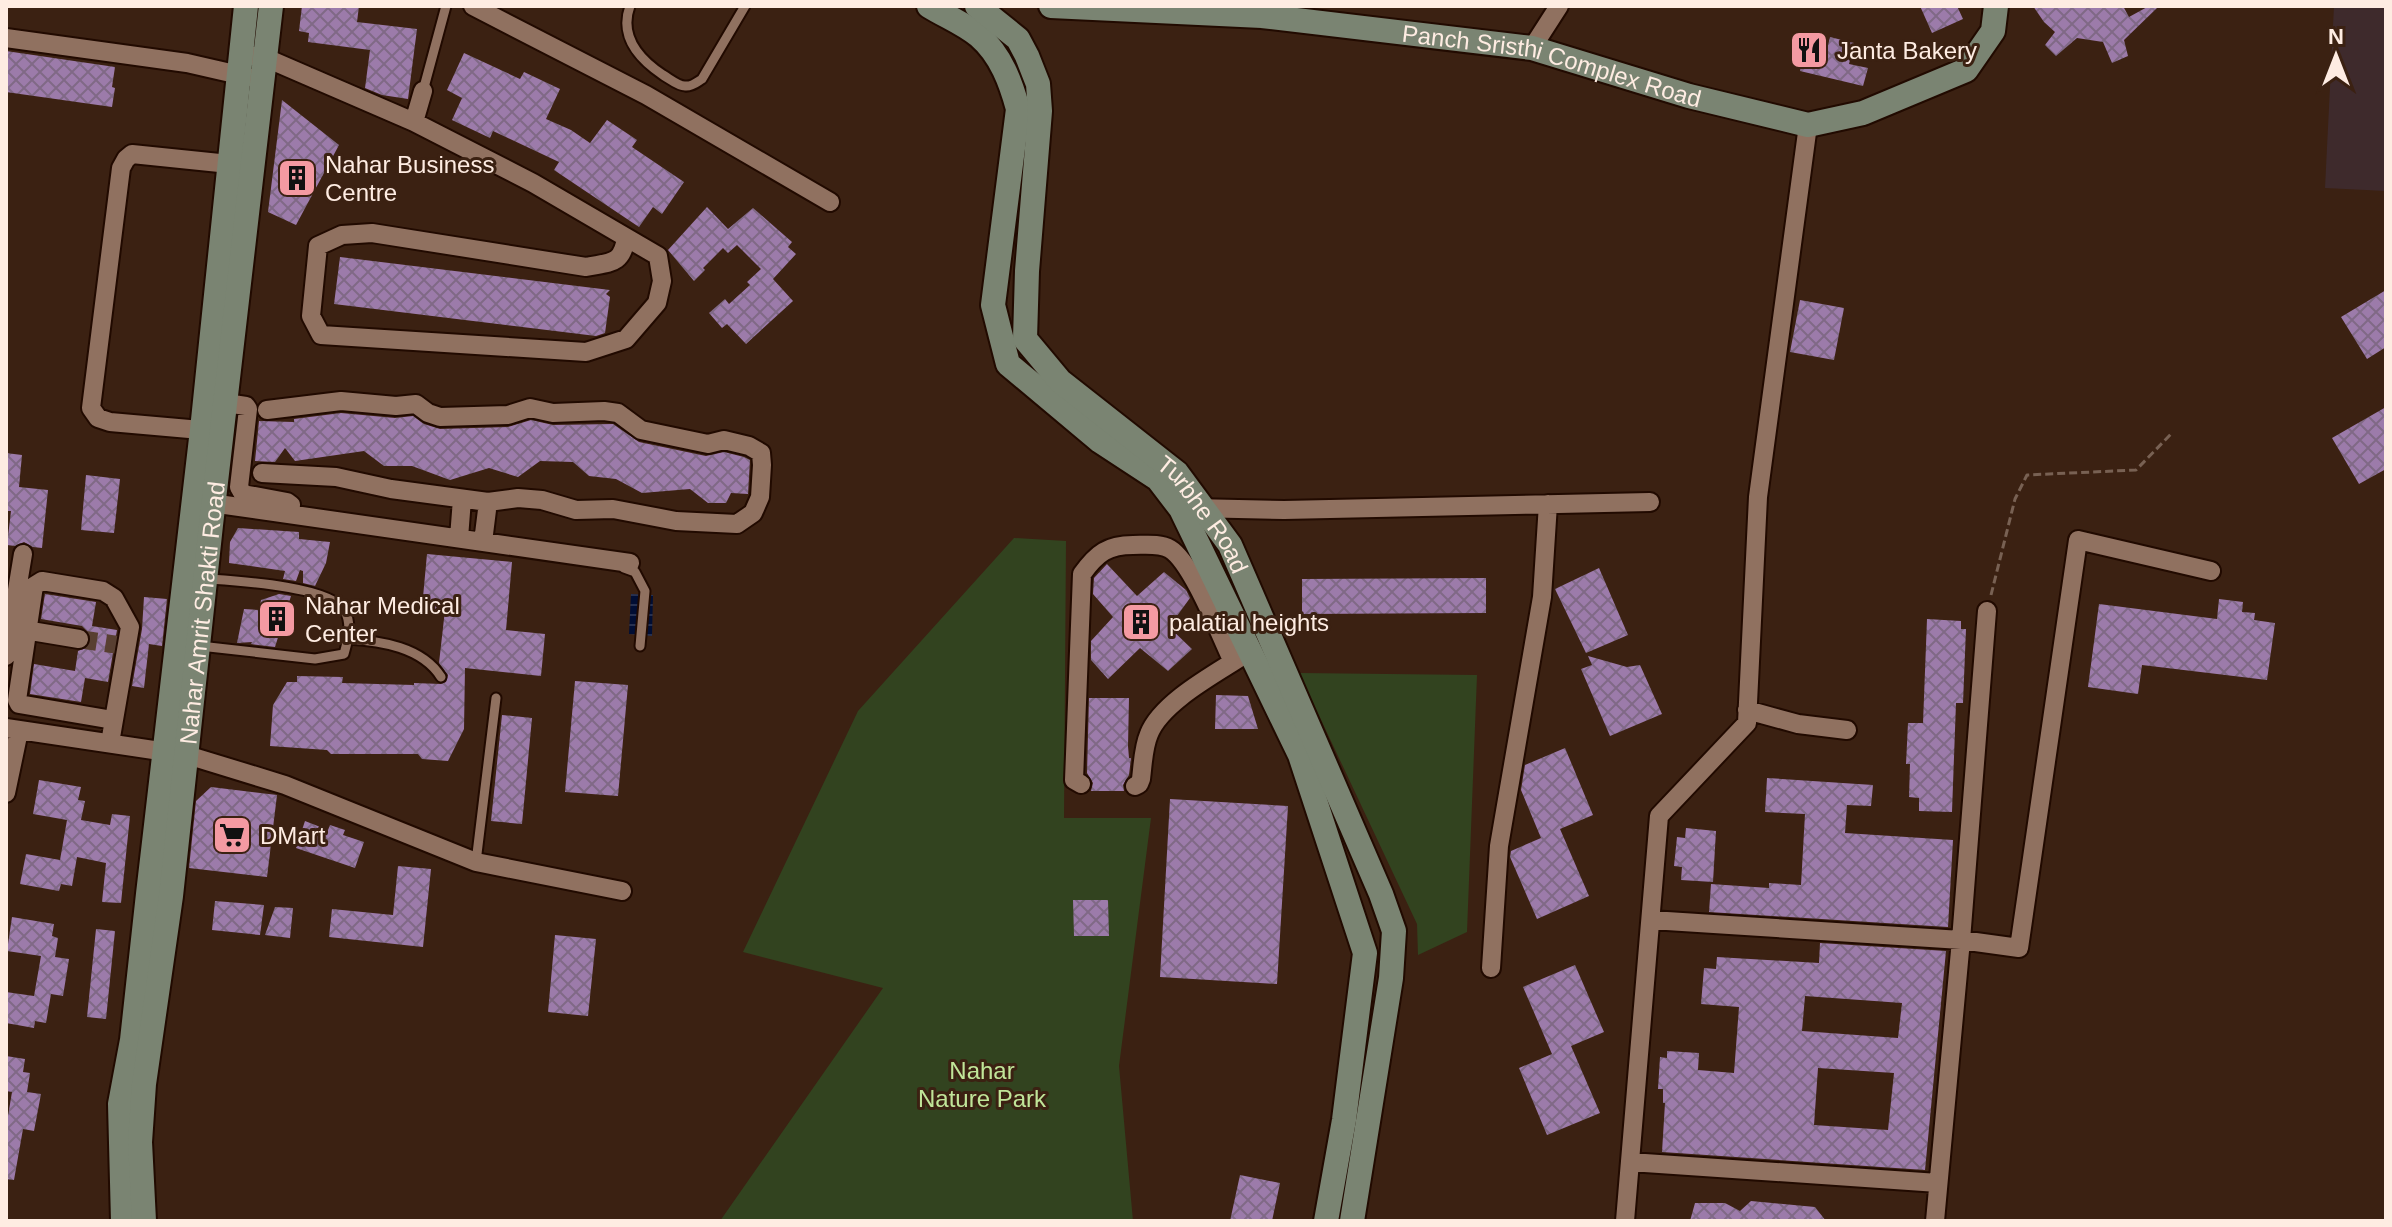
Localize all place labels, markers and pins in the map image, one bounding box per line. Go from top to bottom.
restaurant icon: Janta Bakery [1788,29,1830,71]
place label: Janta Bakery [1837,37,1977,64]
place label: Nahar Business Centre [325,151,494,206]
building icon: Nahar Business Centre [276,157,318,199]
place label: Nahar Medical Center [305,592,460,647]
building icon: Nahar Medical Center [256,598,298,640]
building icon: palatial heights [1120,601,1162,643]
place label: palatial heights [1169,609,1329,636]
supermarket icon: DMart [211,814,253,856]
place label: DMart [260,822,326,849]

